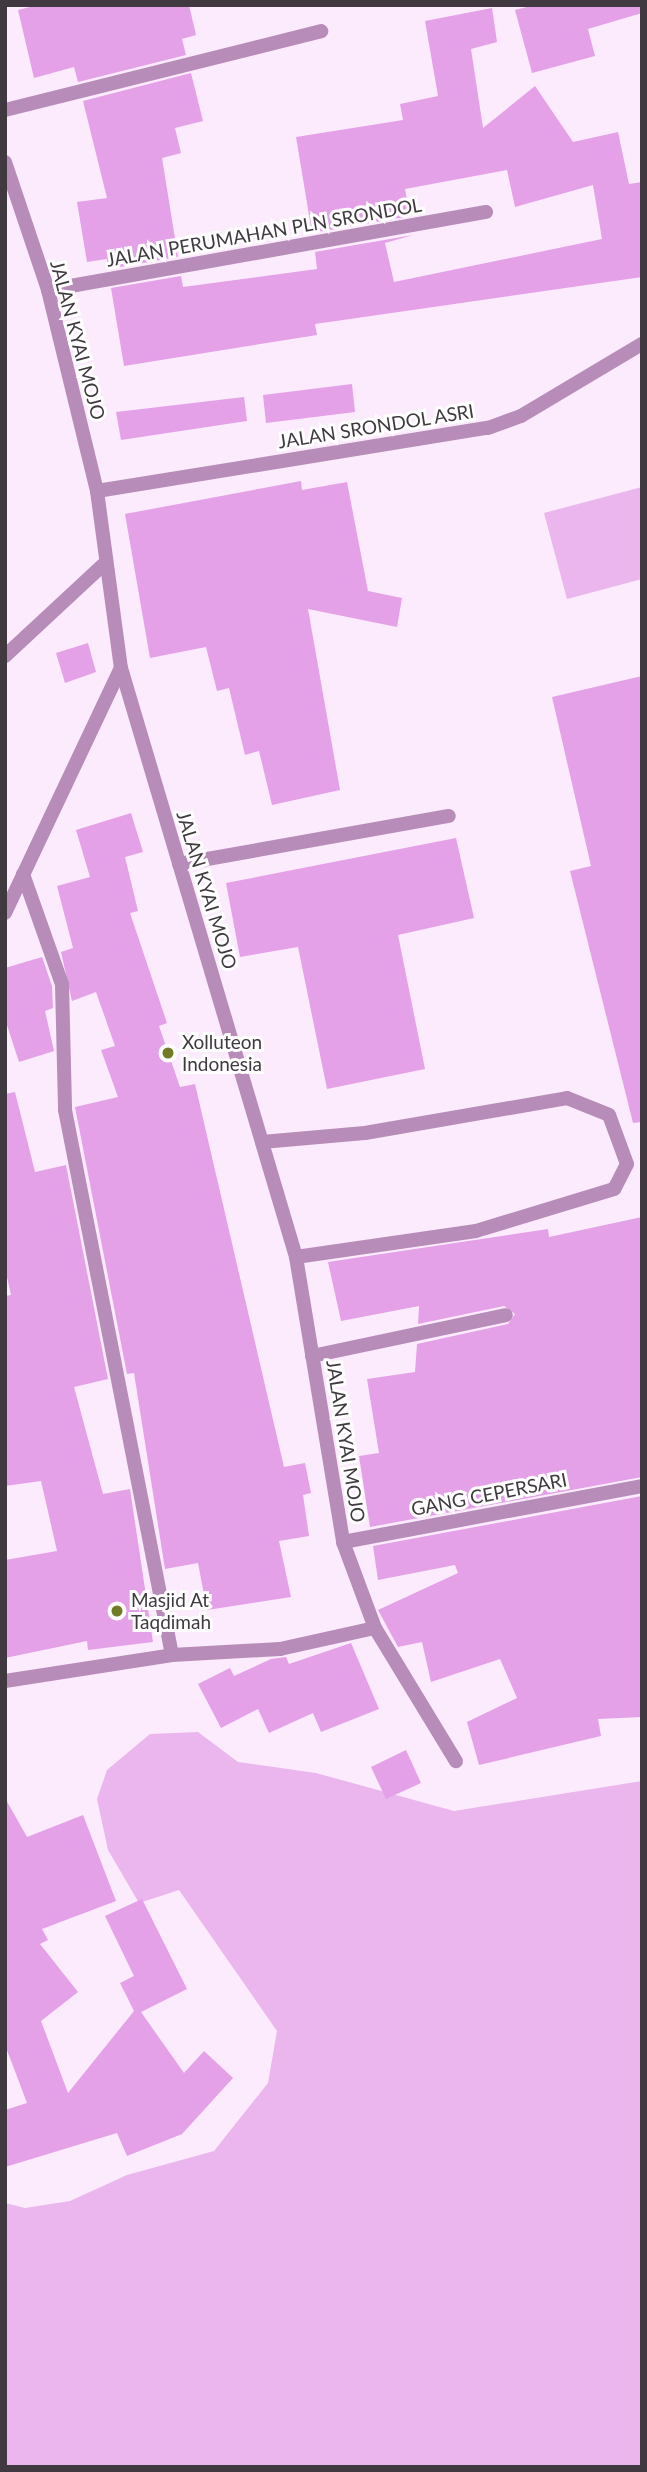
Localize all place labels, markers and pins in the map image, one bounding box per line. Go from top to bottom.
place label: Xolluteon Indonesia [182,1031,262,1075]
marker: Xolluteon Indonesia [160,1045,176,1061]
place label: Masjid At Taqdimah [131,1589,211,1633]
marker: Masjid At Taqdimah [109,1603,125,1619]

